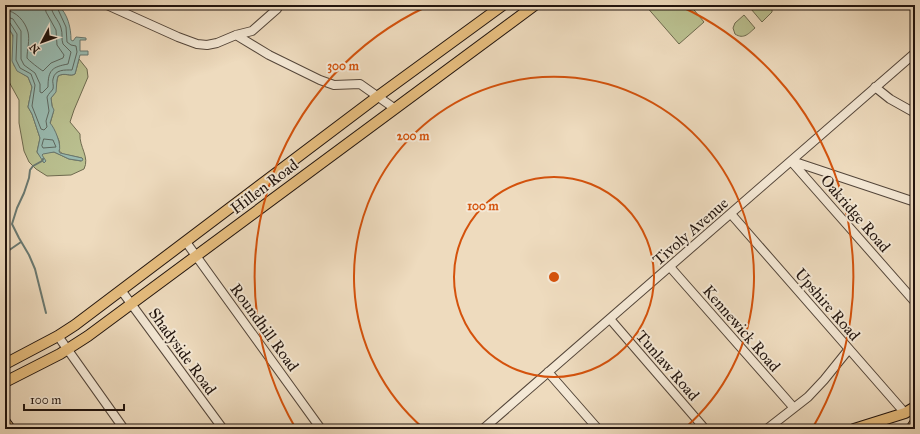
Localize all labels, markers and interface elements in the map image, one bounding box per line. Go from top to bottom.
north arrow [22,22,62,62]
text: N [26,40,43,56]
text: 300 m [327,59,360,74]
text: 200 m [397,129,430,143]
street label: Hillen Road [227,155,302,218]
street label: Oakridge Road [816,171,894,257]
street label: Tivoly Avenue [649,193,732,269]
text: 100 m [467,199,500,213]
street label: Upshire Road [791,264,864,344]
centre of rings [547,270,561,284]
street label: Roundhill Road [226,280,303,375]
street label: Kennewick Road [699,281,784,375]
street label: Shadyside Road [145,304,220,398]
street label: Tunlaw Road [632,326,703,404]
scale bar [24,386,124,412]
text: 100 m [30,393,61,407]

